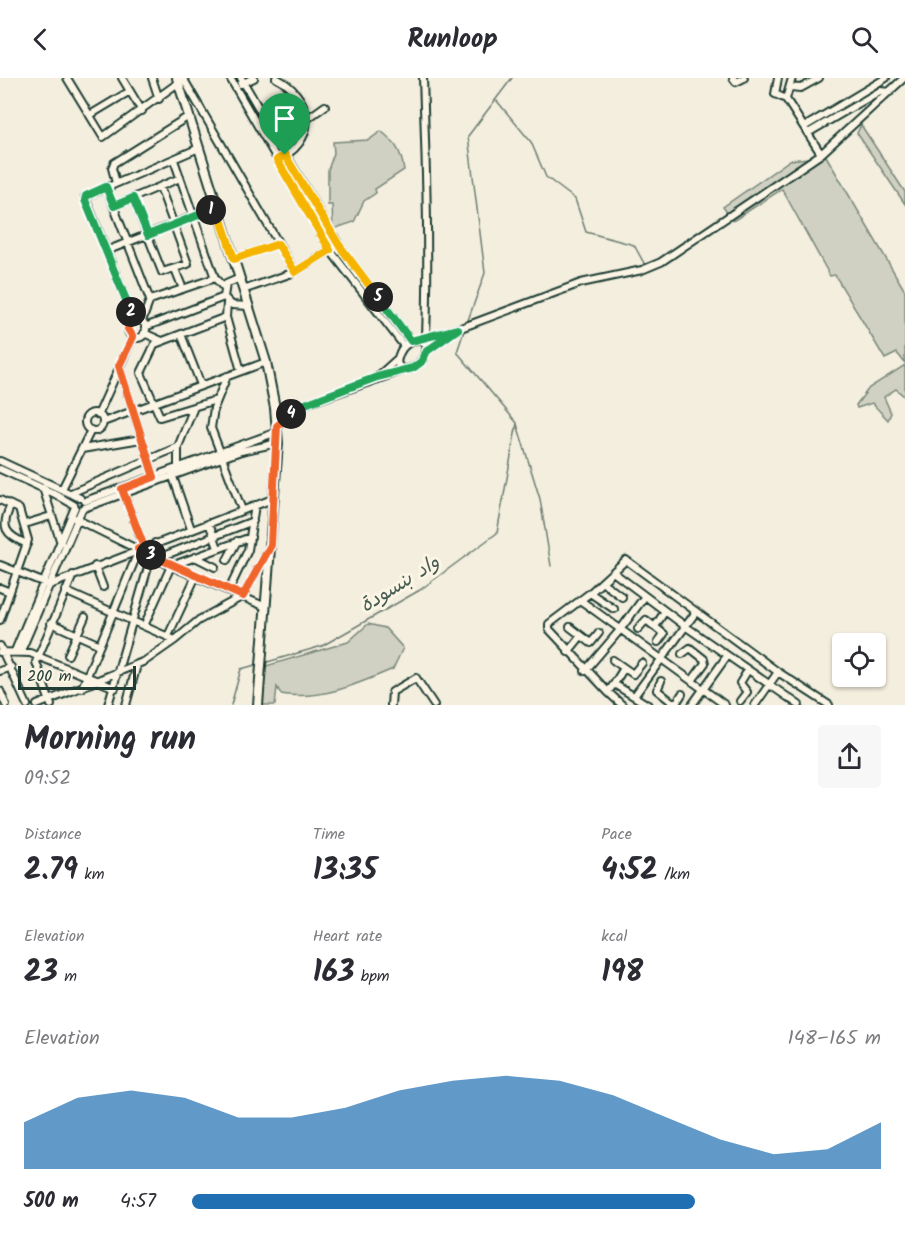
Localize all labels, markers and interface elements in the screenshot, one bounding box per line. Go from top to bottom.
text: Runloop [407,18,498,61]
icon: back [24,23,57,56]
icon: search [848,23,881,56]
pin [259,93,310,155]
icon: arrive [268,102,301,135]
pin: 1 [196,195,226,225]
text: 1 [209,197,213,222]
pin: 5 [363,282,393,312]
text: 5 [374,284,382,309]
pin: 2 [116,297,146,327]
text: 2 [126,299,136,324]
pin: 4 [276,399,306,429]
text: 4 [287,401,295,426]
pin: 3 [136,540,166,570]
text: 3 [147,542,155,567]
water label: واد بنسودة [354,547,447,622]
map controls [832,633,886,687]
button: locate [832,633,886,687]
scale bar [18,663,136,690]
text: 200 m [27,664,71,689]
text: Morning run [24,714,196,767]
button: share [818,725,881,788]
text: 09:52 [24,763,71,795]
text: Distance [24,822,82,847]
text: Time [313,822,345,847]
text: Pace [601,822,632,847]
text: 2.79 [24,847,78,895]
text: 13:35 [313,847,377,895]
text: 4:52 [601,847,658,895]
text: km [78,862,105,887]
text: /km [658,862,690,887]
text: Elevation [24,924,85,949]
text: Heart rate [313,924,382,949]
text: kcal [601,924,627,949]
text: 23 [24,949,58,997]
text: 163 [313,949,354,997]
text: 198 [601,949,643,997]
text: m [58,964,77,989]
text: bpm [354,964,390,989]
text: Elevation [24,1023,100,1055]
text: 148–165 m [787,1023,881,1055]
text: 500 m [24,1186,79,1218]
text: 4:57 [120,1186,156,1218]

